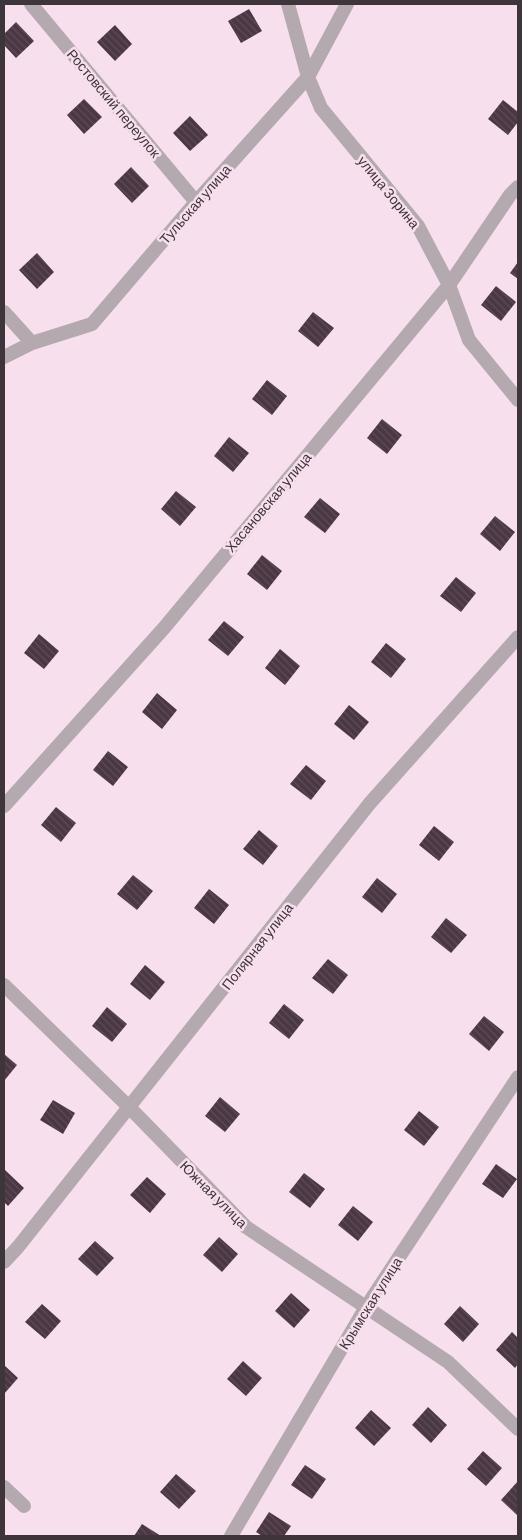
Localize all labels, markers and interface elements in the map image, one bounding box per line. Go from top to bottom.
street label: Ростовский переулок [64,45,165,161]
street label: улица Зорина [354,152,424,232]
street label: Тульская улица [156,161,234,247]
street label: Хасановская улица [221,449,315,555]
street label: Полярная улица [218,899,296,993]
street label: Южная улица [177,1157,251,1231]
street label: Крымская улица [335,1253,405,1352]

